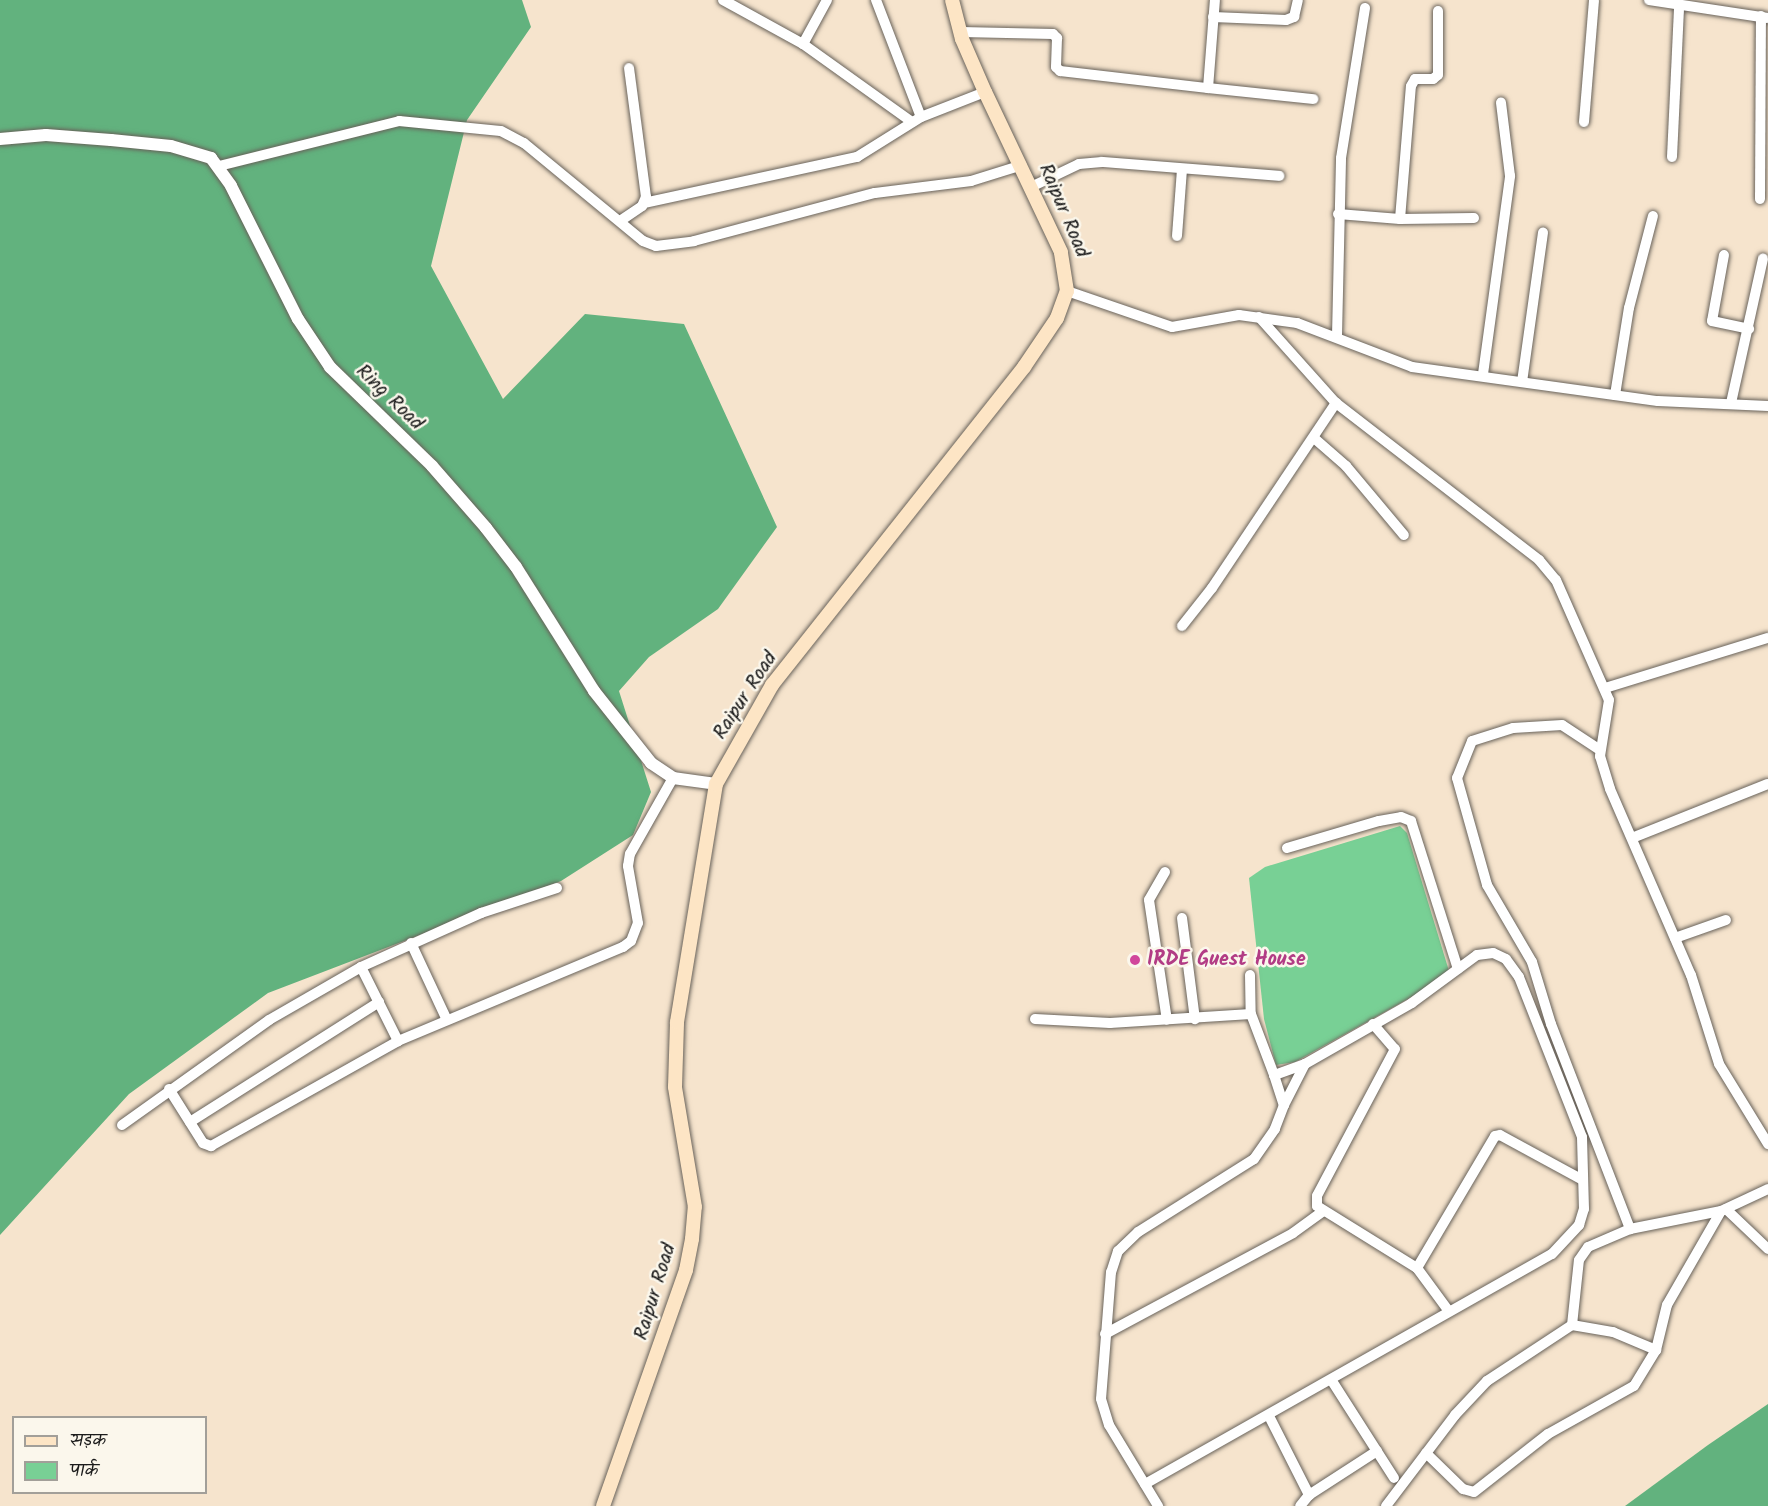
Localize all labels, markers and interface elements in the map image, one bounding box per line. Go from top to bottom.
street label: Raipur Road [1032,160,1094,262]
street label: Ring Road [350,360,428,436]
street label: Raipur Road [709,648,783,744]
place label: IRDE Guest House [1147,948,1306,972]
marker: IRDE Guest House [1128,953,1142,967]
street label: Raipur Road [630,1241,682,1343]
legend [12,1416,207,1494]
text: सड़क [70,1427,106,1456]
text: पार्क [70,1457,99,1486]

